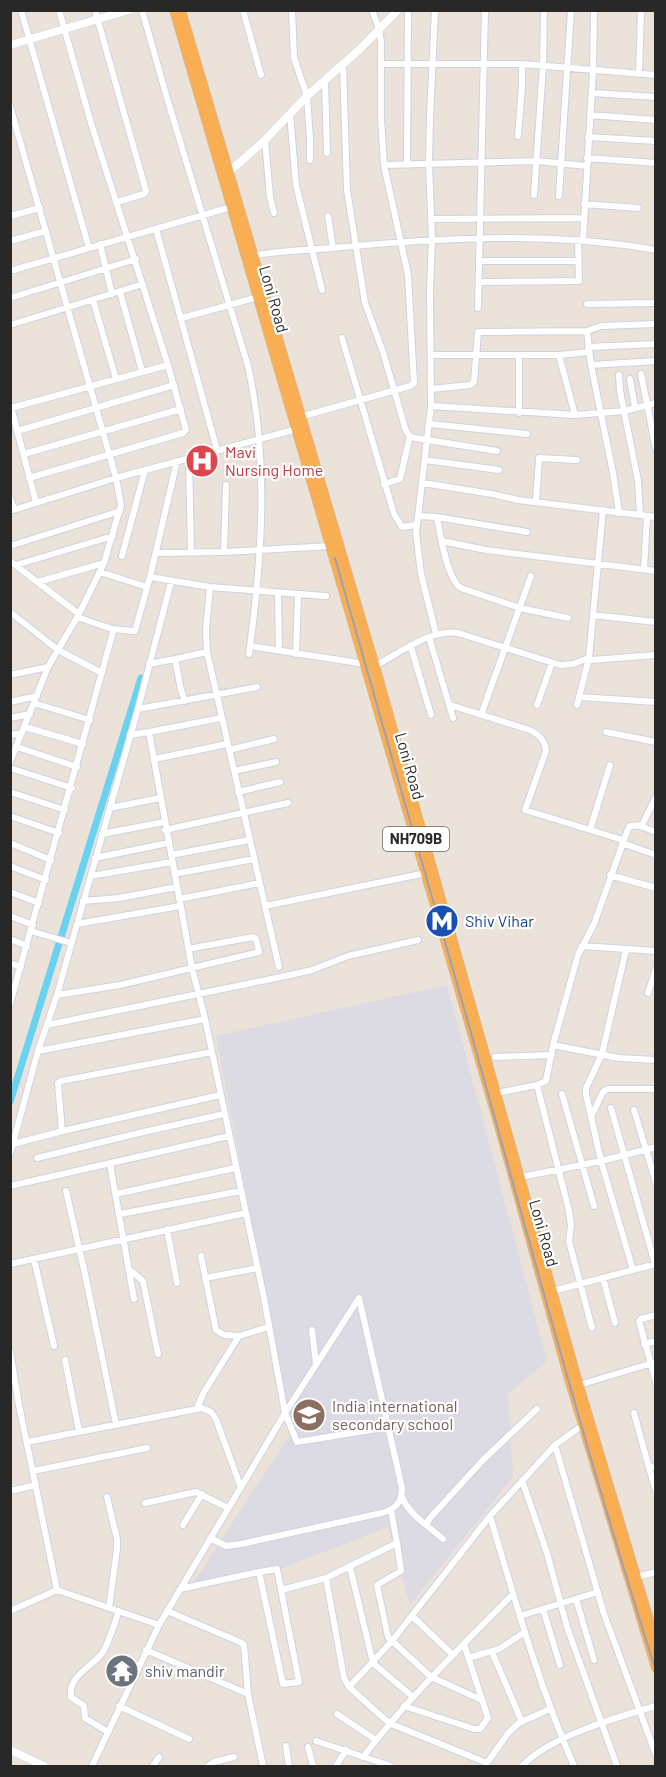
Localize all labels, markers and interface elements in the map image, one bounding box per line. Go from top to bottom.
street label: Loni Road [256,263,293,335]
place label: Mavi Nursing Home [225,442,323,479]
hospital icon: Mavi Nursing Home [184,443,220,479]
street label: Loni Road [392,730,429,802]
road number: NH709B [383,827,449,851]
metro station icon: Shiv Vihar [424,903,460,939]
place label: Shiv Vihar [465,911,534,930]
street label: Loni Road [526,1197,563,1269]
place label: India international secondary school [332,1396,457,1433]
school or university icon: India international secondary school [291,1397,327,1433]
temple icon: shiv mandir [104,1653,140,1689]
place label: shiv mandir [145,1661,225,1680]

